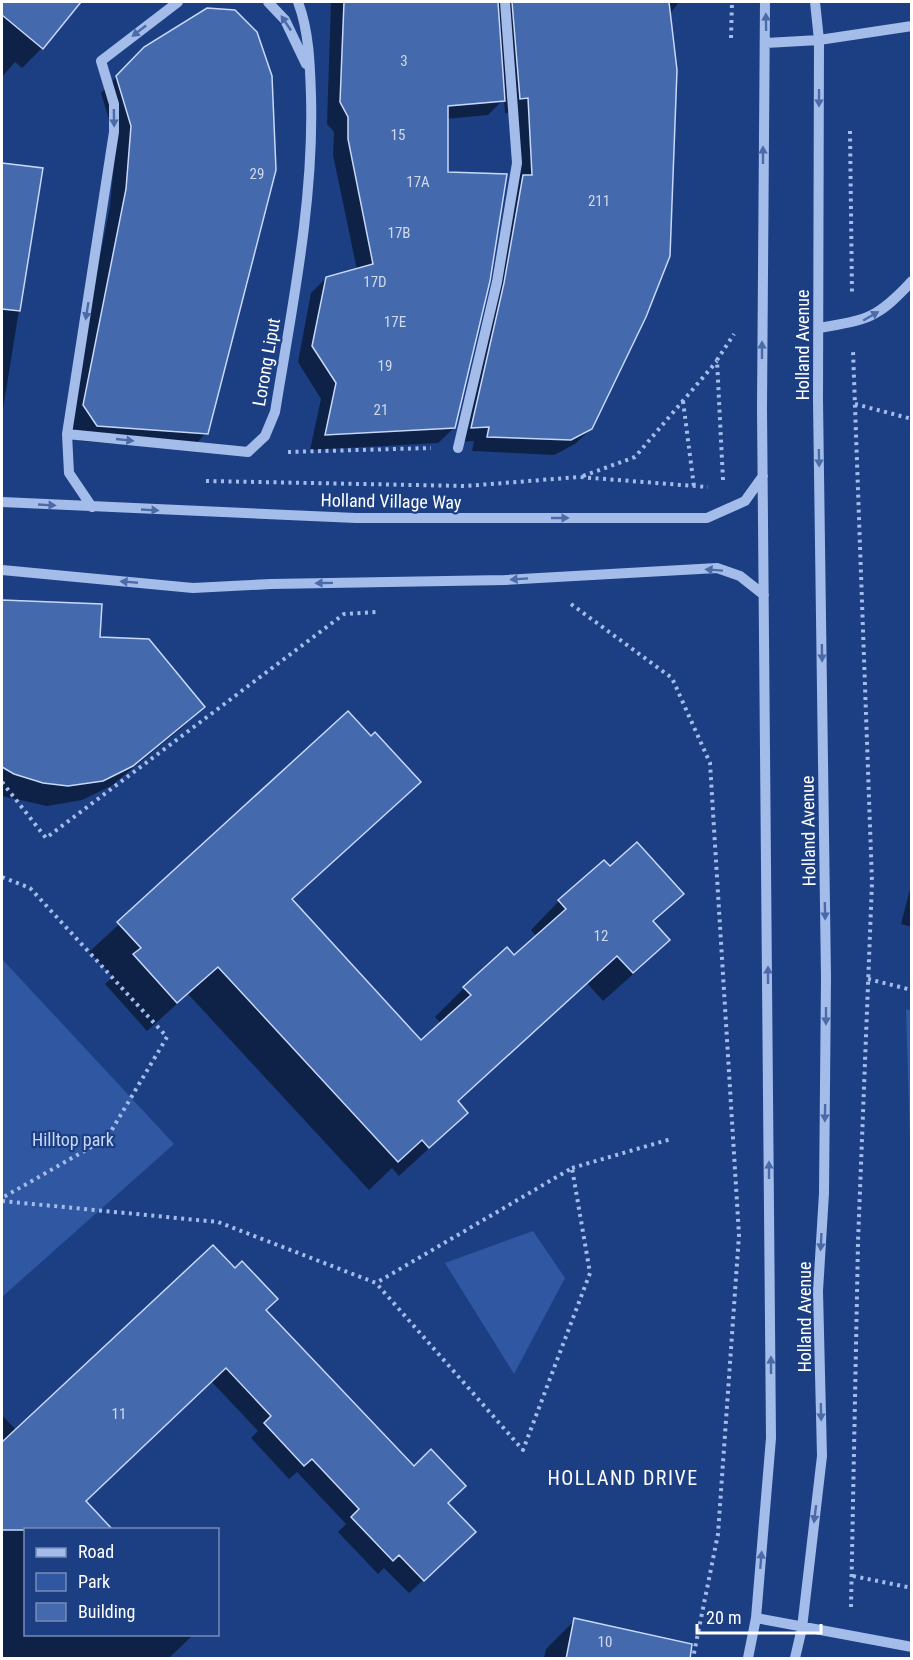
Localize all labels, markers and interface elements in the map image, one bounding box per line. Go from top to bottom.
one-way arrow [761,13,771,32]
one-way arrow [280,15,291,32]
one-way arrow [131,25,147,38]
house number: 3 [400,52,408,70]
one-way arrow [814,89,824,108]
one-way arrow [109,108,119,127]
house number: 15 [391,126,405,144]
one-way arrow [758,145,768,164]
house number: 29 [250,165,264,183]
house number: 17A [406,173,430,191]
house number: 211 [588,192,610,210]
house number: 17B [388,224,411,242]
house number: 17D [363,273,387,291]
street label: Holland Avenue [792,290,813,400]
one-way arrow [82,301,91,320]
one-way arrow [863,310,879,321]
house number: 17E [384,313,406,331]
street label: Lorong Liput [248,316,284,408]
one-way arrow [757,340,767,359]
house number: 19 [378,357,392,375]
house number: 21 [374,401,388,419]
one-way arrow [116,435,135,445]
one-way arrow [814,449,824,468]
street label: Holland Village Way [320,489,462,513]
one-way arrow [37,500,56,509]
one-way arrow [141,506,160,515]
one-way arrow [551,513,570,523]
one-way arrow [704,565,723,575]
one-way arrow [509,575,528,584]
one-way arrow [120,577,139,587]
one-way arrow [315,578,334,588]
one-way arrow [817,644,827,663]
street label: Holland Avenue [797,775,819,887]
one-way arrow [820,902,830,921]
house number: 12 [594,927,608,945]
one-way arrow [763,966,773,985]
one-way arrow [821,1006,831,1025]
one-way arrow [820,1103,830,1122]
park label: Hilltop park [32,1129,114,1150]
one-way arrow [764,1161,774,1180]
one-way arrow [817,1232,826,1251]
street label: Holland Avenue [794,1262,815,1372]
one-way arrow [766,1356,776,1375]
one-way arrow [816,1403,826,1422]
house number: 11 [112,1405,126,1423]
district label: HOLLAND DRIVE [547,1466,699,1490]
one-way arrow [810,1505,820,1524]
legend [24,1528,219,1636]
text: Road [78,1541,114,1562]
one-way arrow [756,1550,766,1569]
text: Park [78,1571,110,1592]
scale bar [697,1597,822,1635]
text: Building [78,1601,135,1622]
text: 20 m [706,1607,741,1628]
house number: 10 [598,1633,612,1651]

